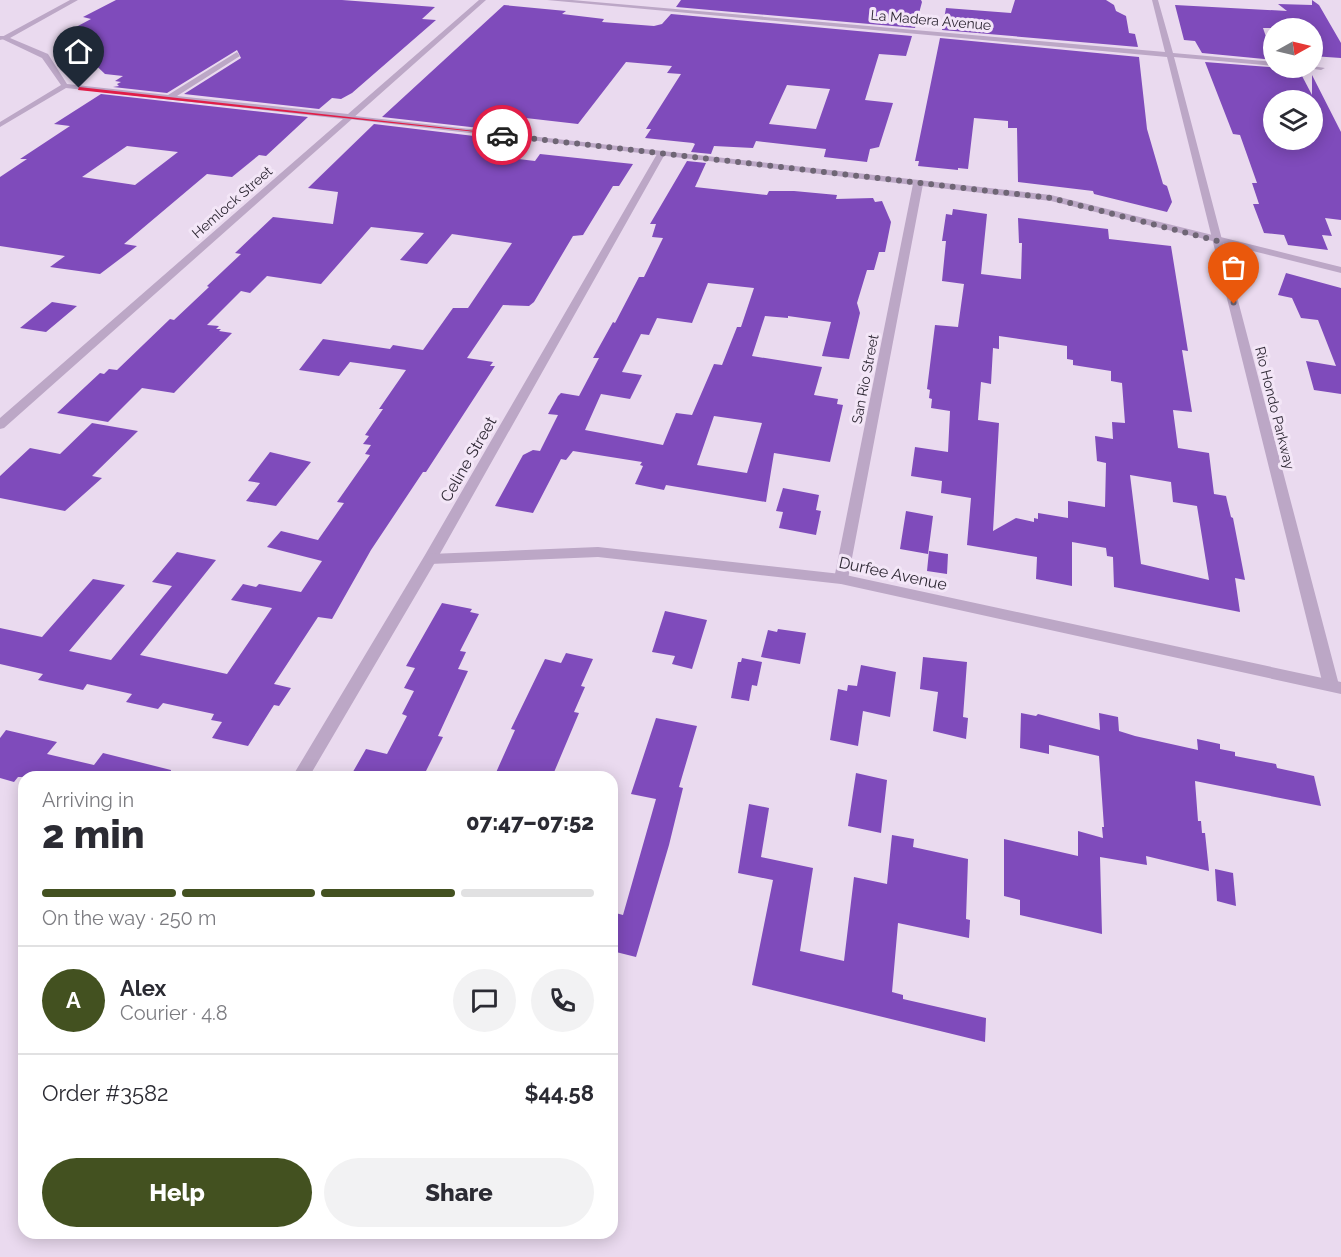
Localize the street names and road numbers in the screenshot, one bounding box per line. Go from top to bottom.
street label: La Madera Avenue [870,7,992,33]
street label: Hemlock Street [189,163,276,241]
street label: San Rio Street [848,333,882,425]
street label: Rio Hondo Parkway [1252,345,1298,472]
street label: Celine Street [436,413,501,505]
street label: Durfee Avenue [837,553,949,594]

